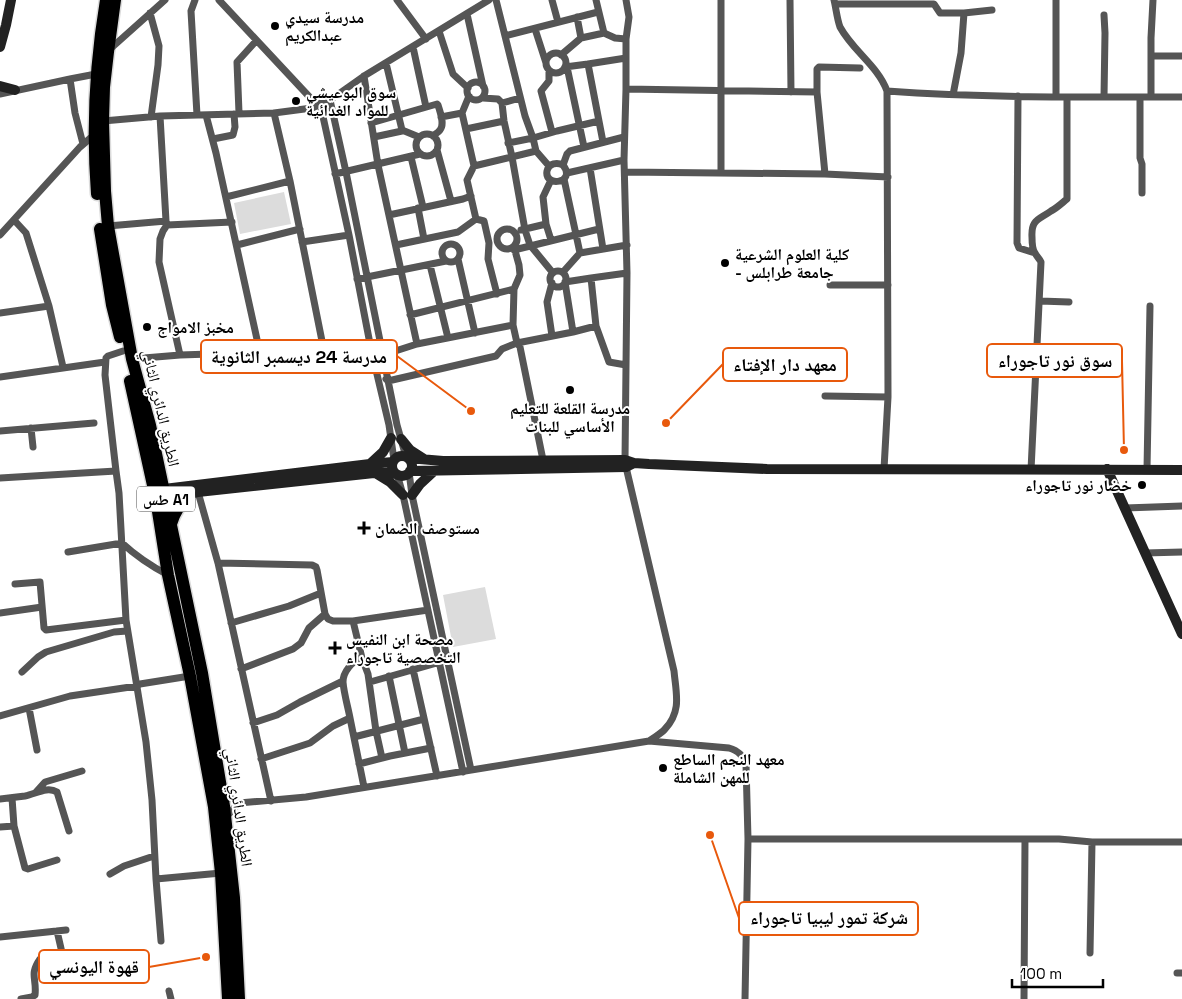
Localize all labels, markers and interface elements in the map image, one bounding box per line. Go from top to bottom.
place label: مدرسة سيدي عبدالكريم [285,7,364,47]
marker: مدرسة سيدي عبدالكريم [269,20,281,32]
place label: سوق البوعيشي للمواد الغدائية [306,82,396,121]
marker: سوق البوعيشي للمواد الغدائية [290,95,302,107]
place label: كلية العلوم الشرعية - جامعة طرابلس [735,244,849,283]
marker: كلية العلوم الشرعية - جامعة طرابلس [719,257,731,269]
place label: مخبز الامواج [157,317,234,338]
marker: مخبز الامواج [141,321,153,333]
callout: مدرسة 24 ديسمبر الثانوية [201,340,397,373]
callout: سوق نور تاجوراء [987,344,1122,377]
text: مدرسة 24 ديسمبر الثانوية [211,345,387,368]
street label: الطريق الدائري الثاني [135,347,185,469]
callout: معهد دار الإفتاء [723,348,847,381]
text: سوق نور تاجوراء [998,349,1112,372]
text: معهد دار الإفتاء [733,353,837,376]
marker: مدرسة القلعة للتعليم الأساسي للبنات [564,384,576,396]
place label: مدرسة القلعة للتعليم الأساسي للبنات [510,398,630,438]
place label: خضار نور تاجوراء [1025,475,1132,496]
marker: خضار نور تاجوراء [1136,479,1148,491]
road number: طس A1 [137,486,195,512]
place label: مستوصف الضمان [375,518,480,539]
marker: مستوصف الضمان [357,521,371,535]
place label: مصحة ابن النفيس التخصصية تاجوراء [346,629,461,668]
marker: مصحة ابن النفيس التخصصية تاجوراء [328,641,342,655]
street label: الطريق الدائري الثاني [218,746,258,868]
place label: معهد النجم الساطع للمهن الشاملة [673,749,785,788]
marker: معهد النجم الساطع للمهن الشاملة [657,762,669,774]
callout: شركة تمور ليبيا تاجوراء [739,902,918,935]
text: شركة تمور ليبيا تاجوراء [750,906,908,929]
callout: قهوة اليونسي [39,950,149,983]
text: قهوة اليونسي [49,955,139,981]
scale bar [1012,956,1103,988]
text: 100 m [1020,964,1062,983]

